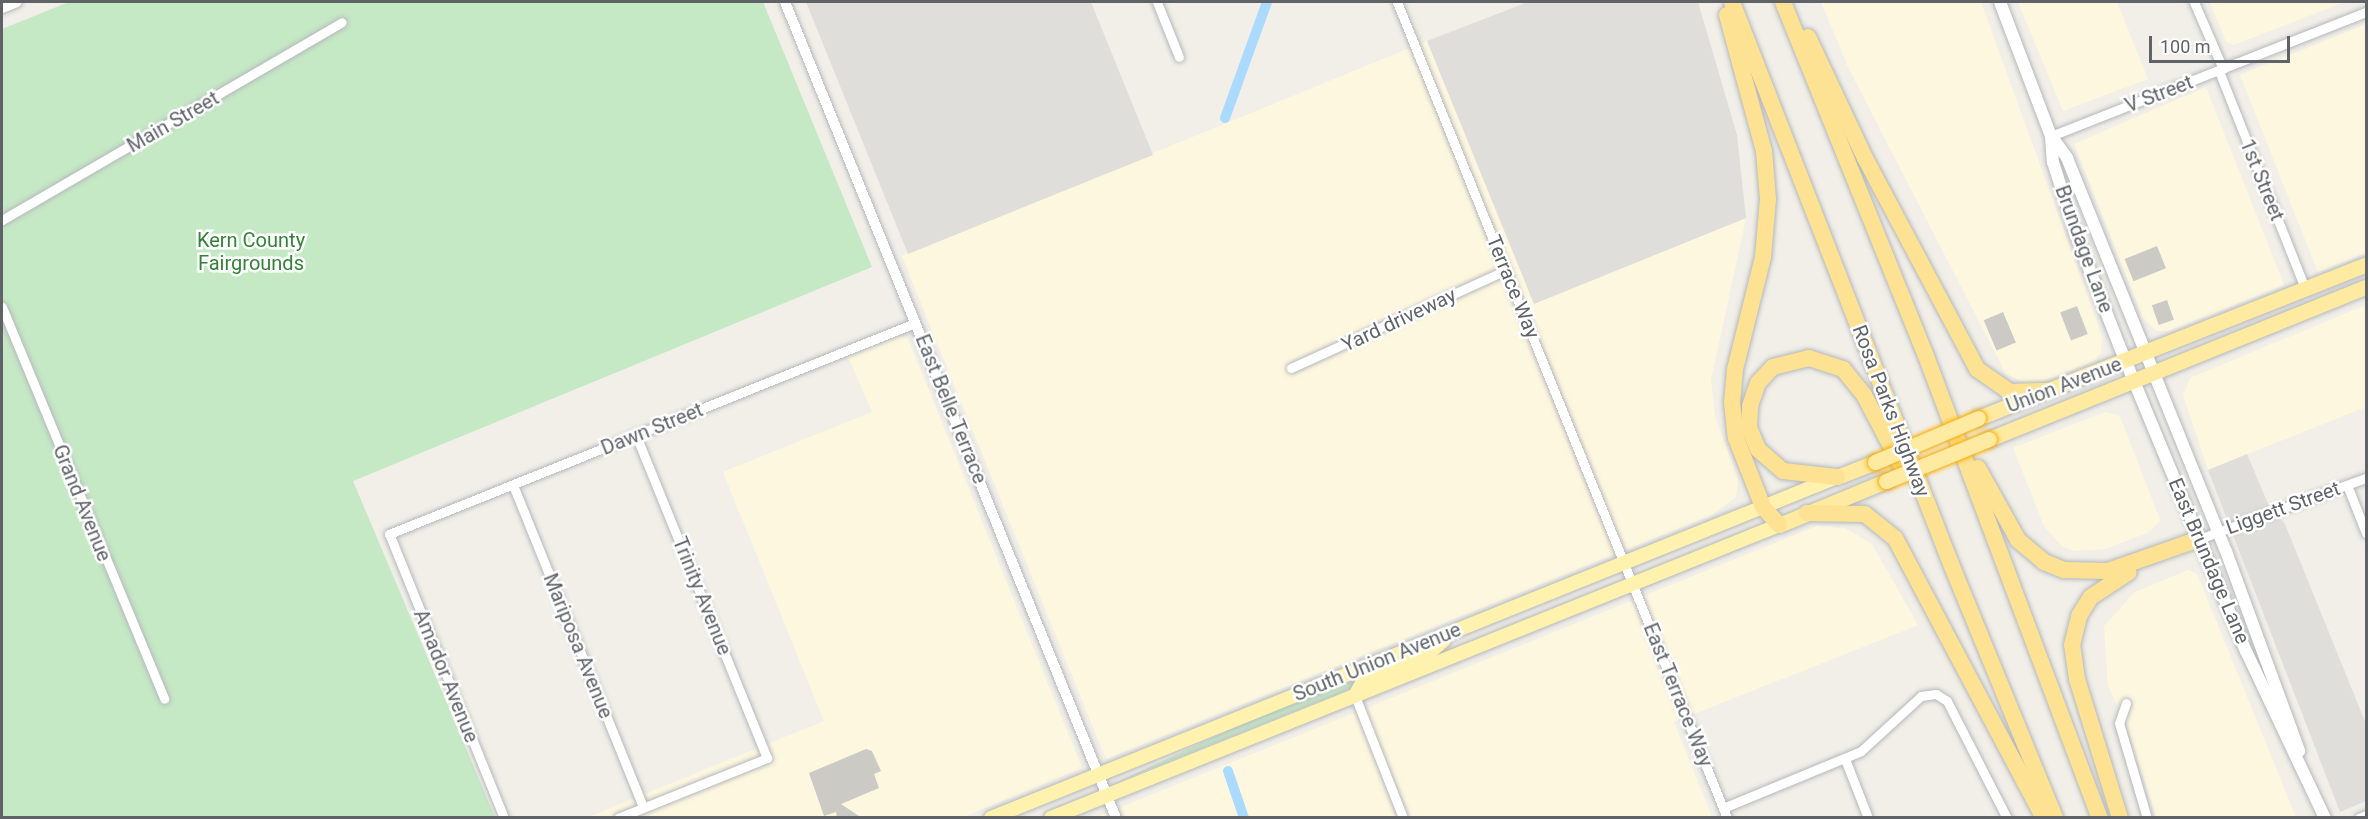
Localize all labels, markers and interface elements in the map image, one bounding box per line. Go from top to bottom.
scale bar [2152,24,2293,62]
text: 100 m [2160,36,2211,57]
street label: V Street [2122,70,2196,118]
street label: Main Street [123,86,223,158]
street label: 1st Street [2235,136,2289,224]
street label: Brundage Lane [2050,182,2118,316]
park label: Kern County Fairgrounds [197,228,305,275]
street label: Terrace Way [1481,232,1545,342]
street label: Yard driveway [1338,283,1460,357]
street label: Rosa Parks Highway [1847,322,1935,500]
street label: East Belle Terrace [910,331,992,487]
street label: Union Avenue [2003,352,2125,418]
street label: Dawn Street [598,398,706,460]
street label: Grand Avenue [48,441,116,565]
street label: East Brundage Lane [2163,475,2255,647]
street label: Liggett Street [2223,476,2343,540]
street label: Trinity Avenue [667,534,737,658]
street label: Mariposa Avenue [538,570,618,722]
street label: Amador Avenue [408,606,484,746]
street label: South Union Avenue [1290,617,1464,707]
street label: East Terrace Way [1638,619,1718,771]

